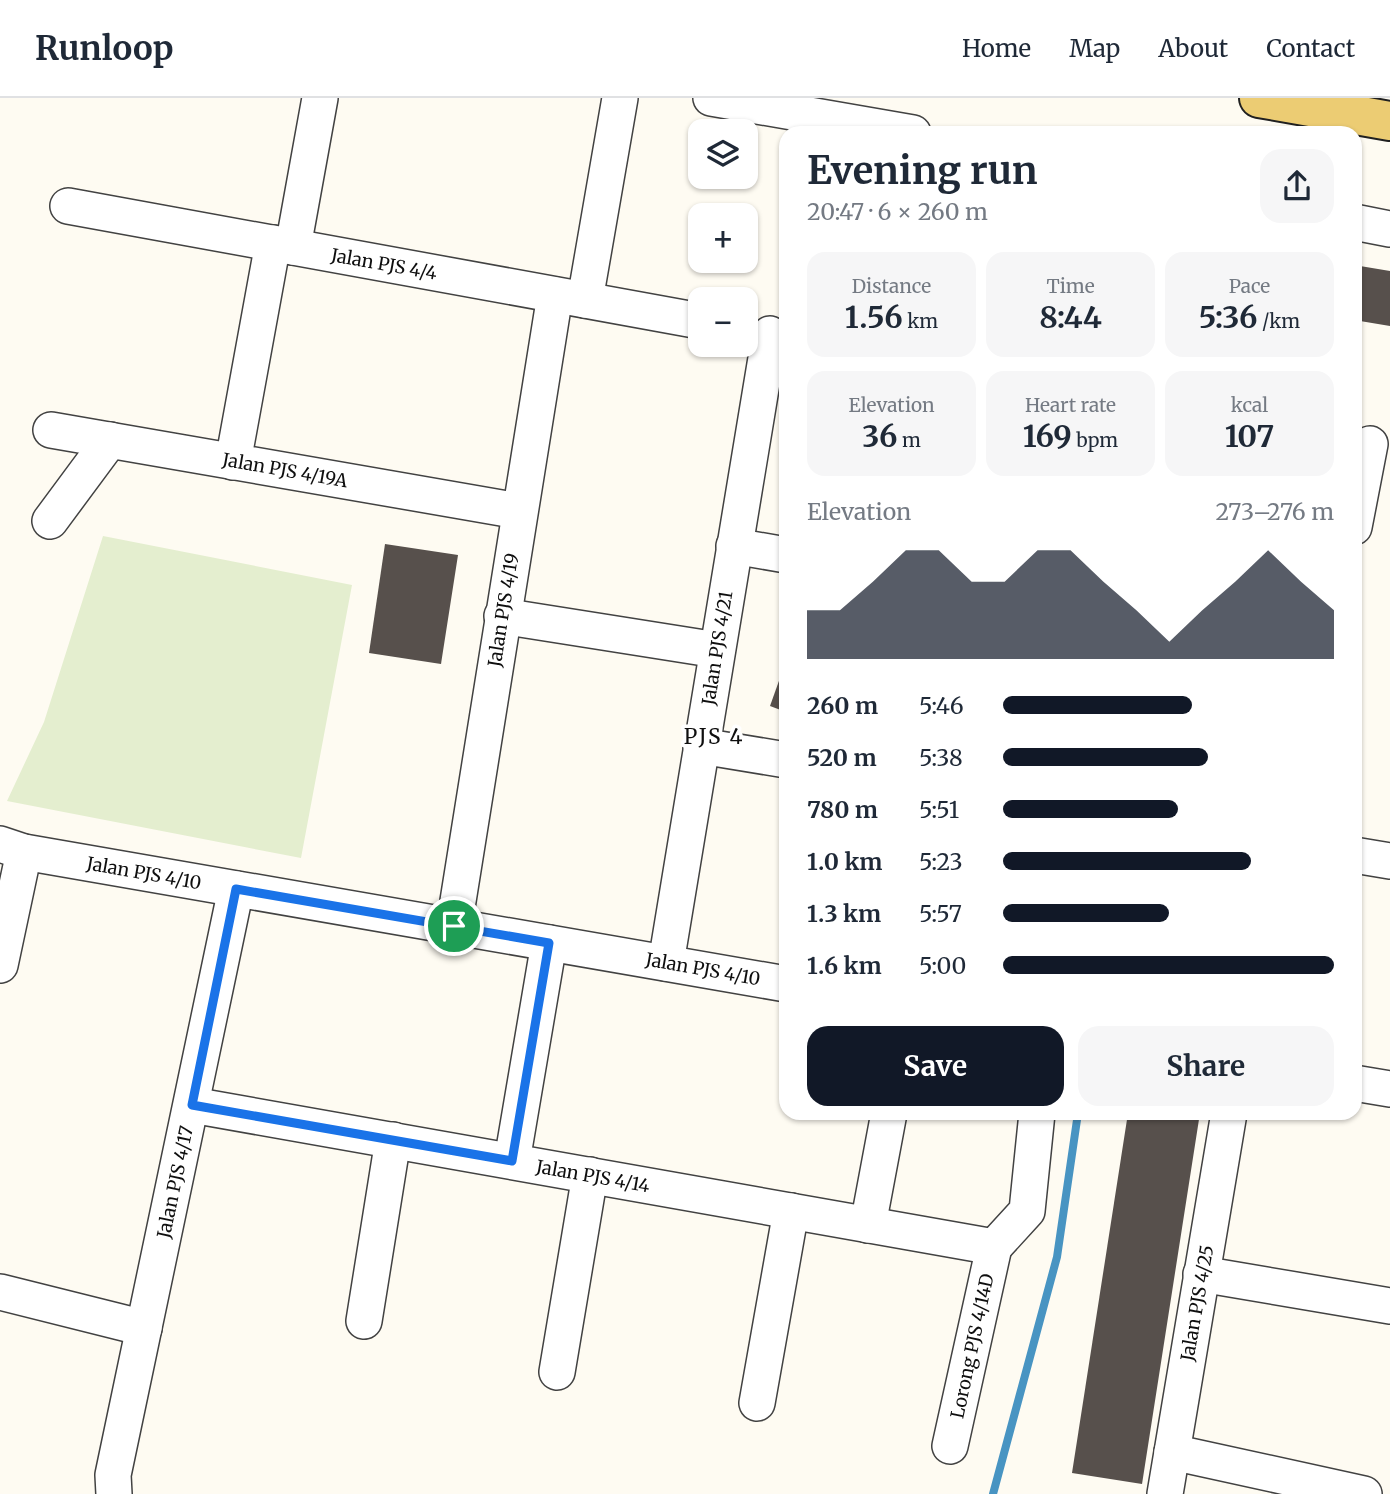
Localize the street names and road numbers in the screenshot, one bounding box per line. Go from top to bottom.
street label: Jalan PJS 4/4 [328,243,439,285]
street label: Jalan PJS 4/19A [220,447,350,492]
street label: Jalan PJS 4/19 [482,551,523,670]
street label: Jalan PJS 4/21 [696,589,737,708]
street label: Jalan PJS 4/10 [84,851,203,894]
street label: Jalan PJS 4/10 [643,947,762,990]
street label: Jalan PJS 4/17 [152,1124,198,1241]
street label: Jalan PJS 4/14 [533,1155,652,1197]
street label: Jalan PJS 4/25 [1175,1243,1219,1364]
street label: Lorong PJS 4/14D [945,1271,999,1421]

